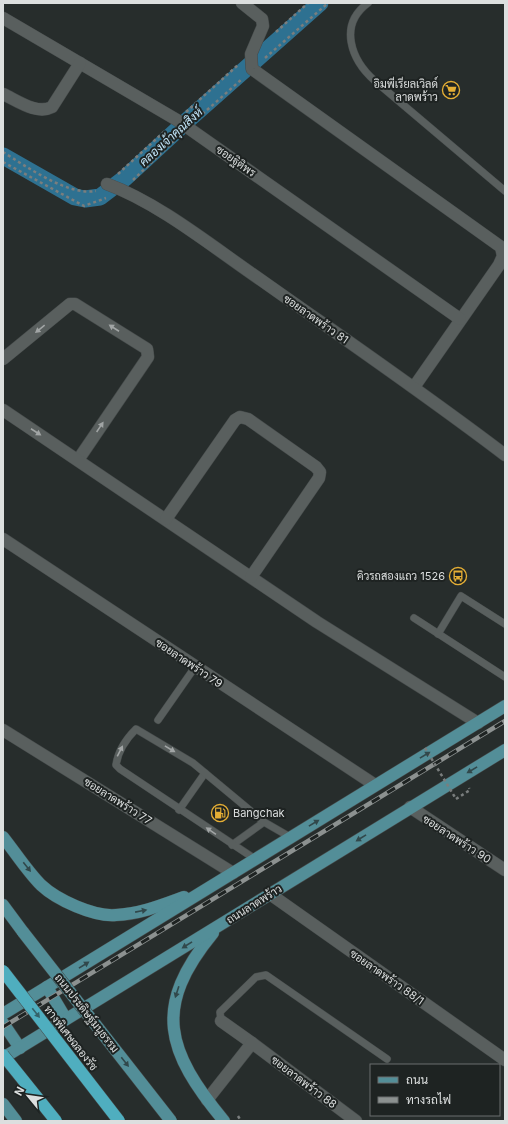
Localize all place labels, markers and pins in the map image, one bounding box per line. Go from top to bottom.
place label: อิมพีเรียลเวิลด์ ลาดพร้าว [374,76,438,104]
supermarket icon: อิมพีเรียลเวิลด์ ลาดพร้าว [441,80,461,100]
bus stop icon: คิวรถสองแถว 1526 [448,566,468,586]
place label: คิวรถสองแถว 1526 [357,569,445,583]
fuel station icon: Bangchak [210,803,230,823]
place label: Bangchak [233,806,285,820]

